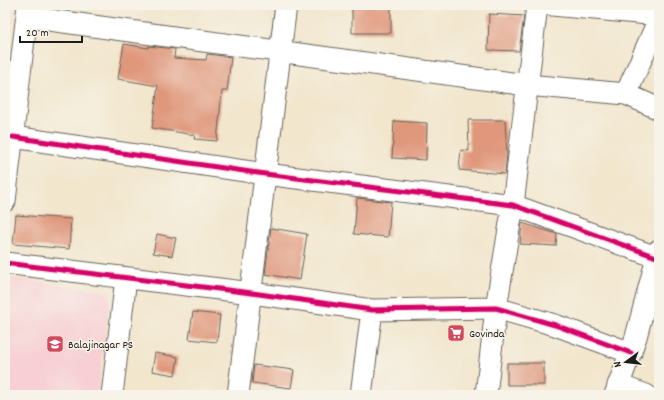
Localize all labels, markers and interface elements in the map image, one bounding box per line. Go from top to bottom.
scale bar [20,18,82,44]
text: 20 m [26,25,49,42]
supermarket icon: Govinda [446,323,466,343]
place label: Govinda [469,326,505,343]
school or university icon: Balajinagar PS [45,334,65,354]
place label: Balajinagar PS [68,337,133,354]
north arrow [606,342,646,382]
text: N [610,359,627,369]

